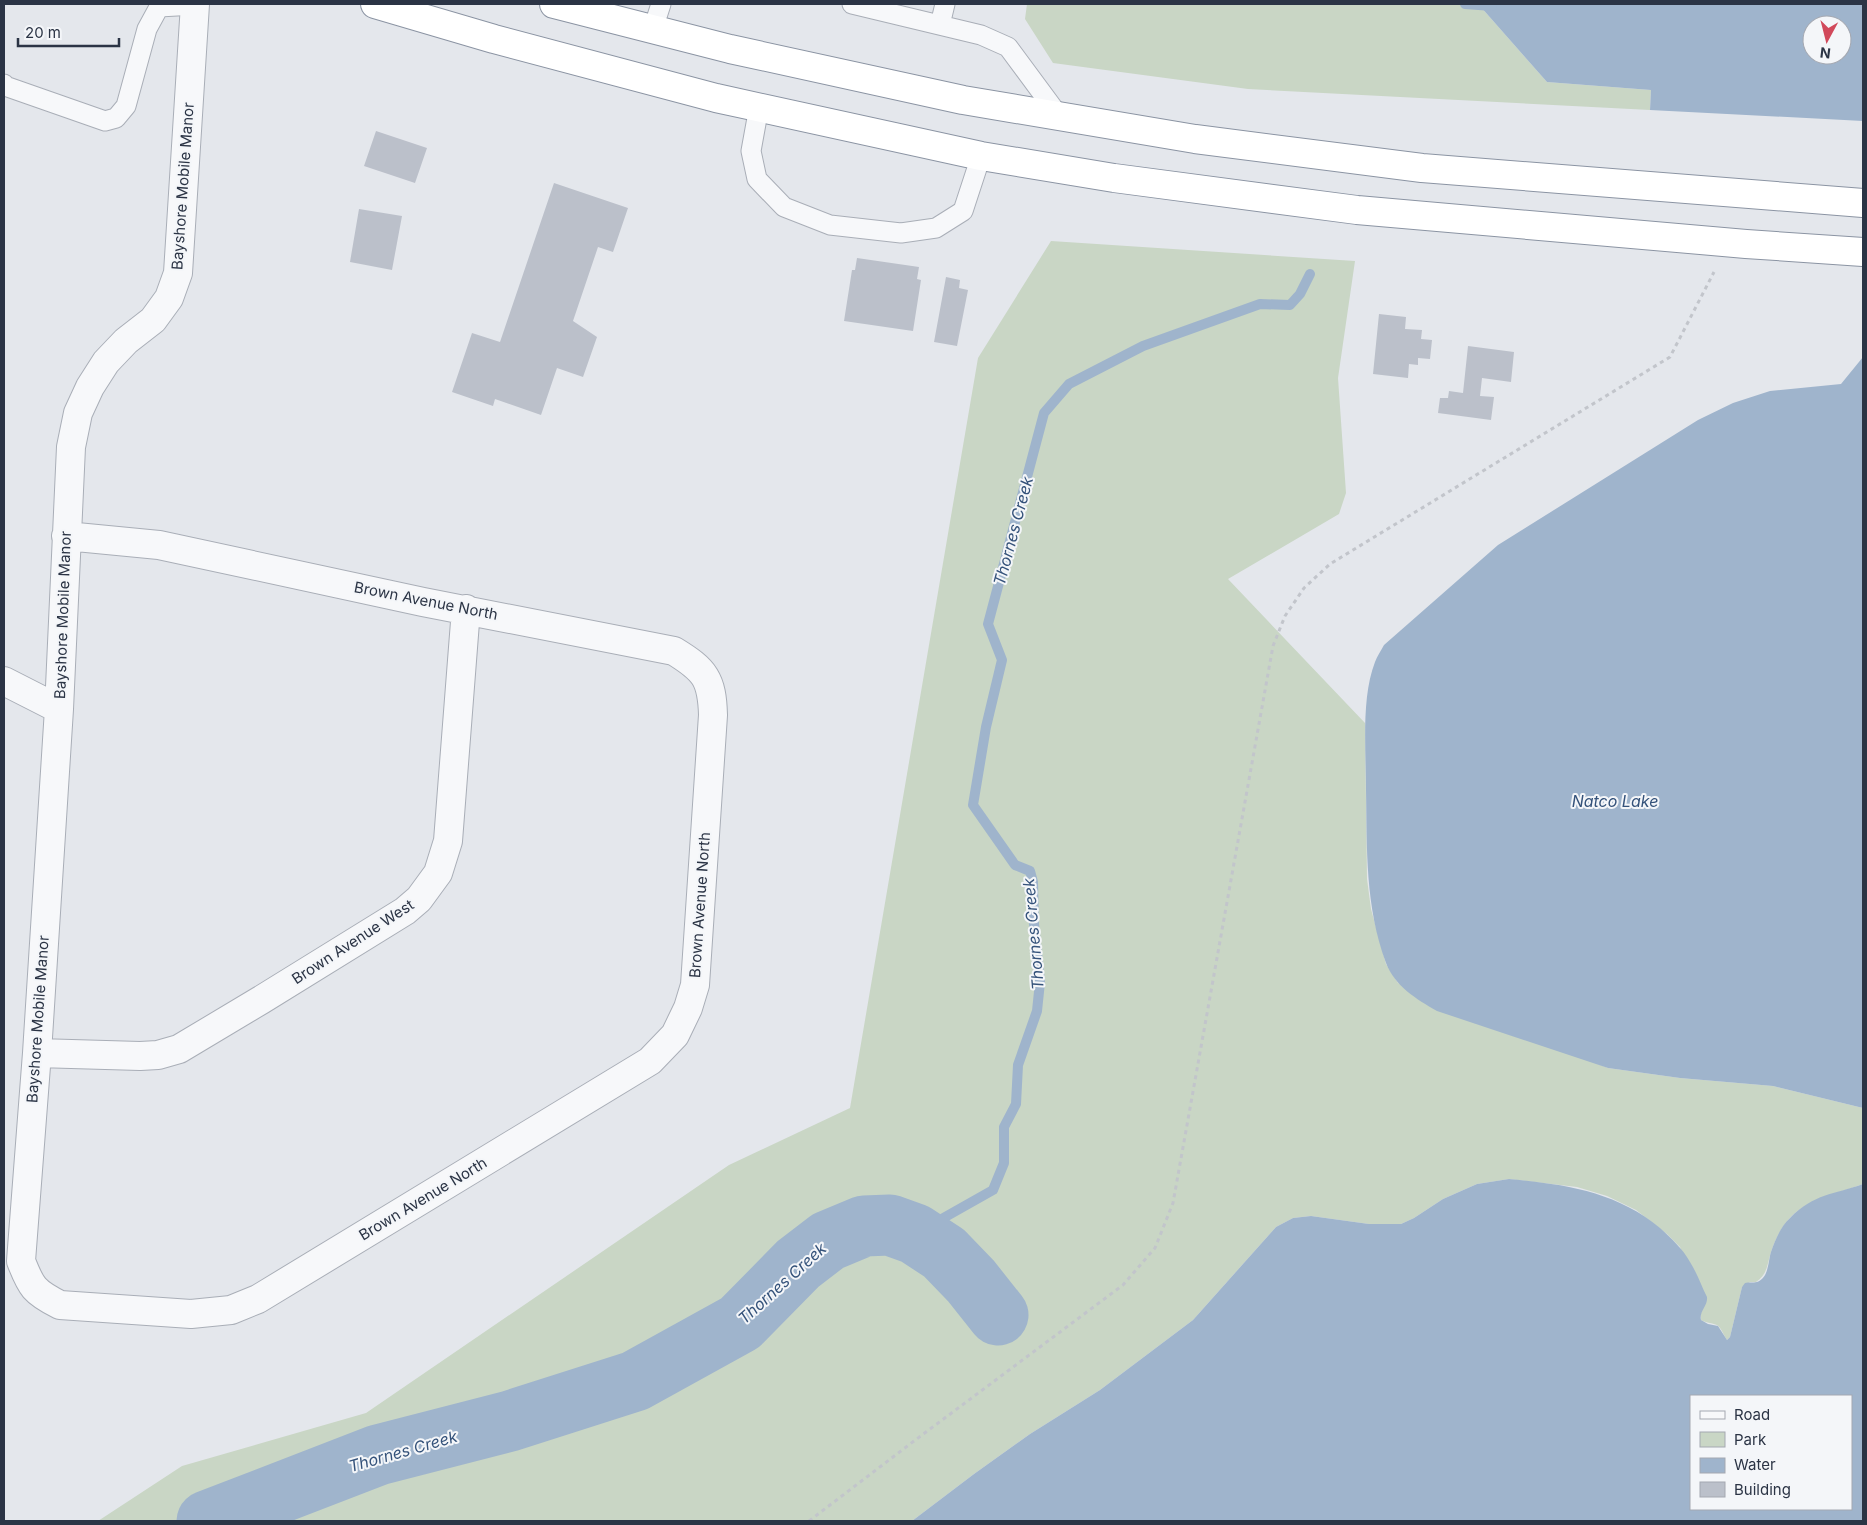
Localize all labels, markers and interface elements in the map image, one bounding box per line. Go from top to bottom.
scale bar [18,15,119,47]
north arrow [1802,15,1852,65]
text: 20 m [25,23,61,42]
text: N [1819,44,1832,62]
street label: Bayshore Mobile Manor [167,101,198,270]
water label: Thornes Creek [989,474,1037,588]
street label: Bayshore Mobile Manor [50,530,75,699]
street label: Brown Avenue North [353,577,500,624]
water label: Natco Lake [1572,791,1658,811]
street label: Brown Avenue North [685,831,714,979]
water label: Thornes Creek [1018,877,1048,991]
street label: Brown Avenue West [288,895,417,988]
street label: Bayshore Mobile Manor [22,934,53,1103]
street label: Brown Avenue North [355,1153,490,1244]
water label: Thornes Creek [734,1238,830,1328]
legend [1690,1395,1852,1510]
text: Road [1734,1405,1770,1424]
water label: Thornes Creek [346,1426,460,1476]
text: Park [1734,1430,1767,1449]
text: Water [1734,1455,1776,1474]
text: Building [1734,1480,1791,1499]

